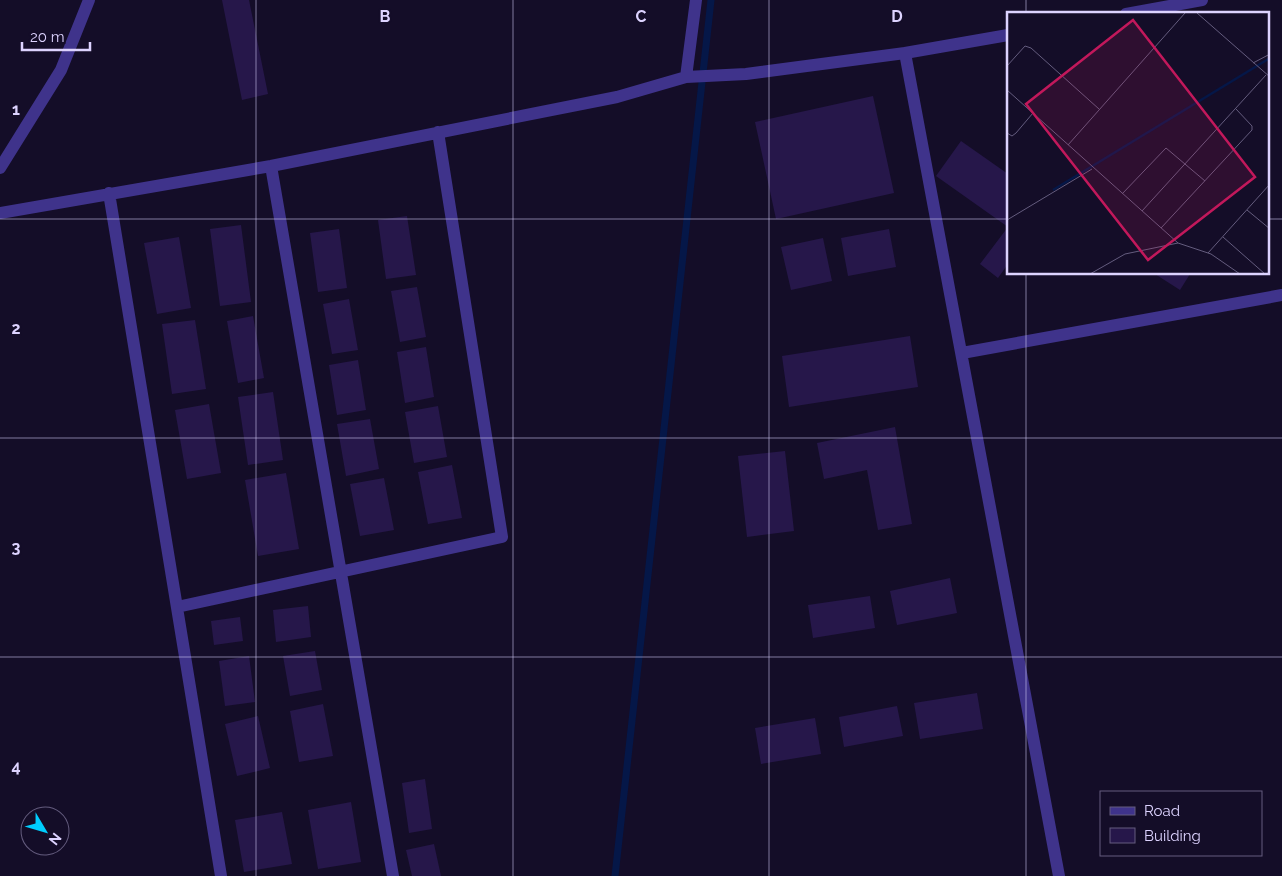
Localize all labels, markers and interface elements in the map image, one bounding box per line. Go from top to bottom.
text: B [380,7,391,26]
text: C [636,7,647,26]
text: D [891,7,903,26]
inset map [1007,12,1270,275]
scale bar [22,20,90,52]
text: 20 m [30,28,65,46]
text: 1 [12,100,20,119]
text: 2 [11,319,21,338]
text: 3 [12,538,21,557]
text: 4 [11,757,21,776]
legend [1100,791,1262,856]
text: Road [1144,802,1180,820]
north arrow [20,806,70,856]
text: Building [1144,827,1201,845]
text: N [46,830,65,848]

